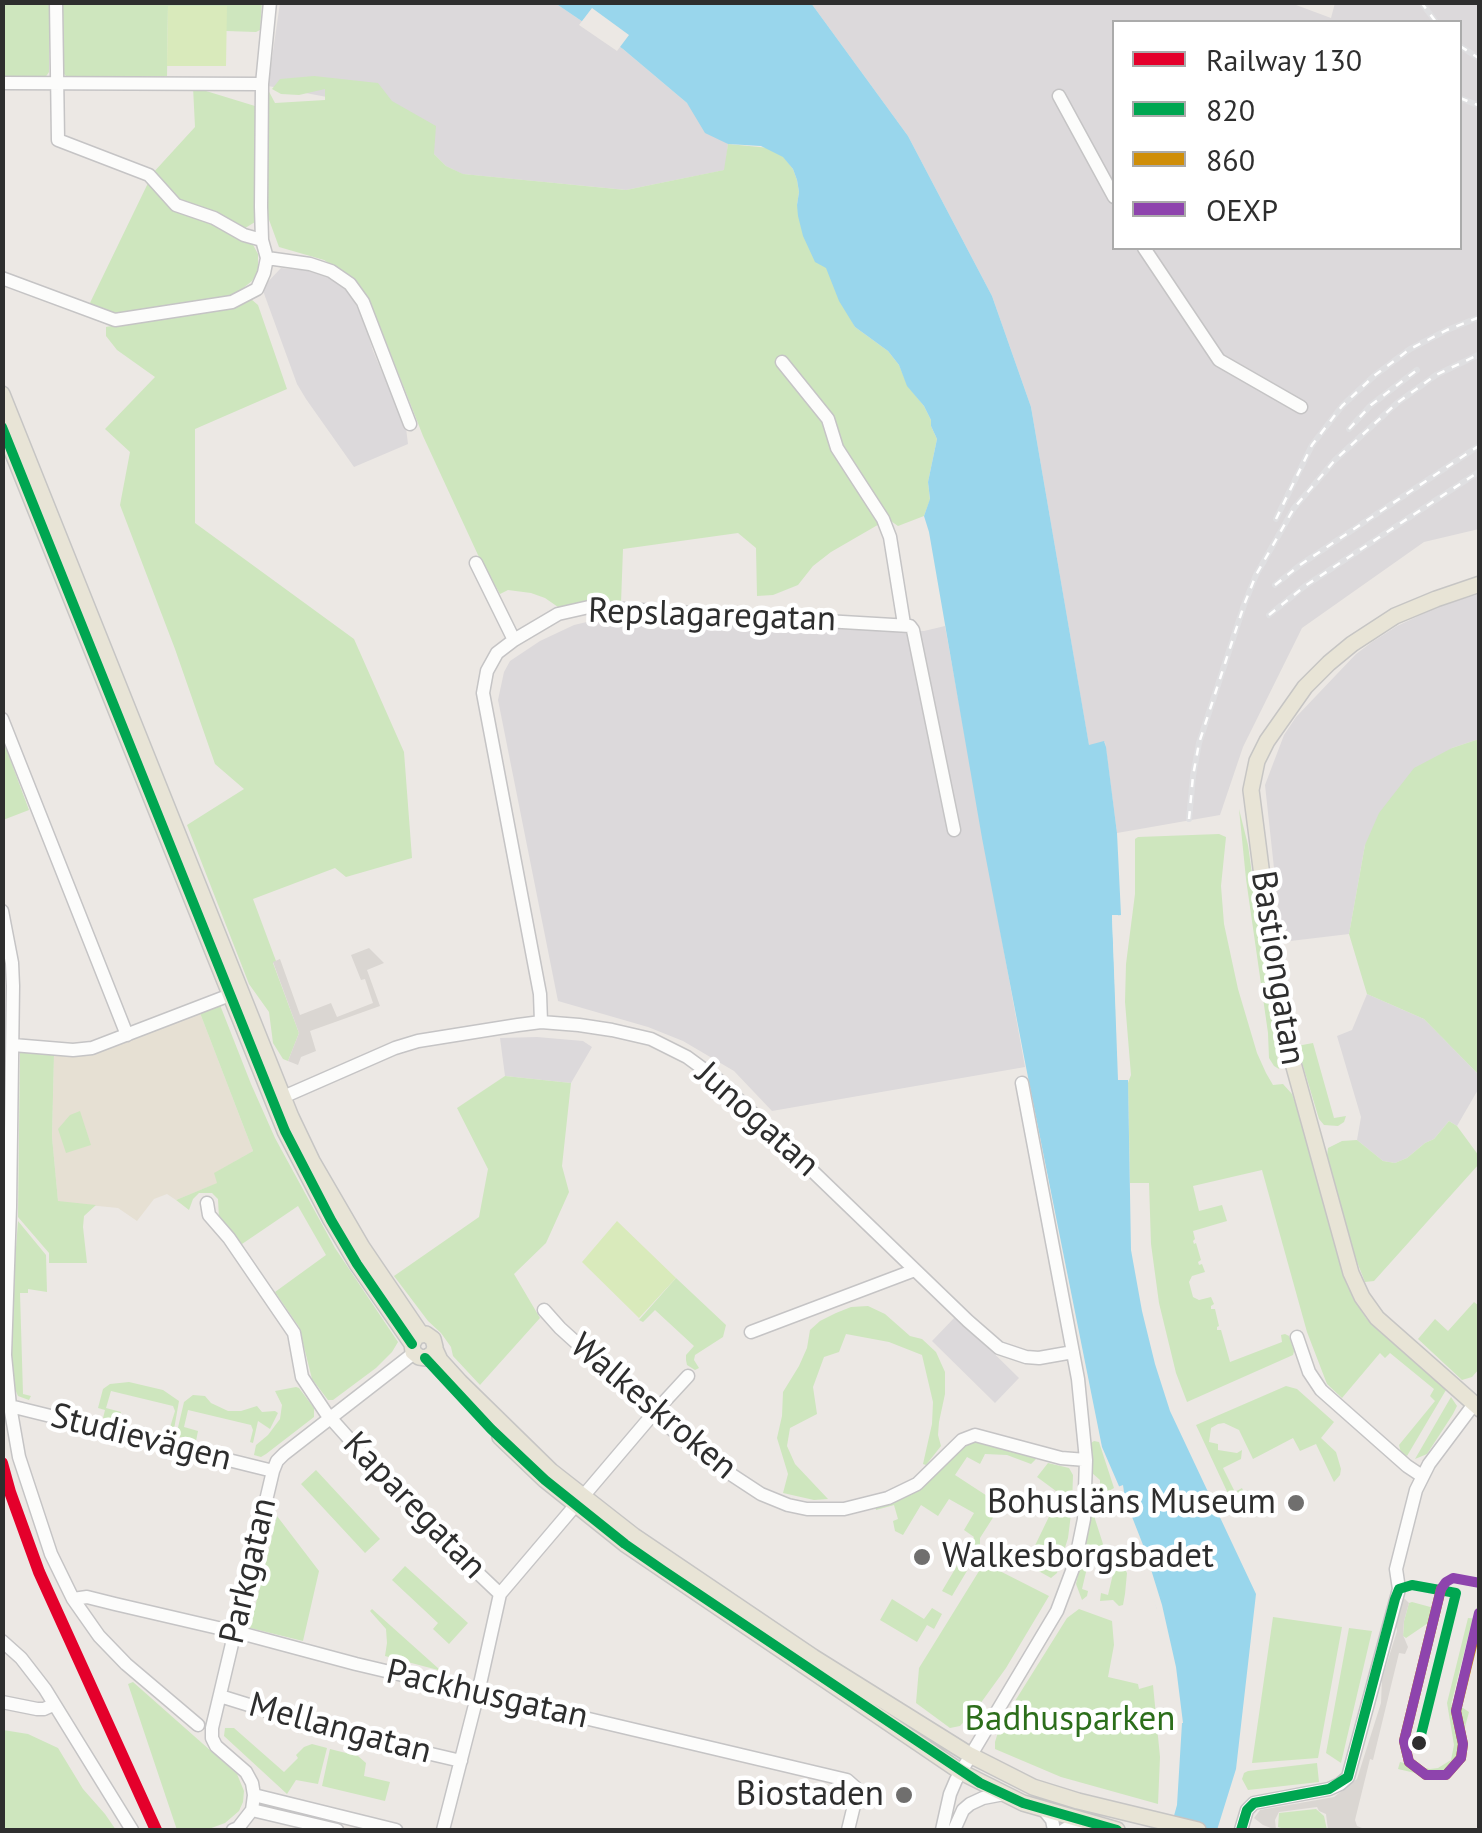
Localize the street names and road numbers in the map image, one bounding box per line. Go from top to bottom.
street label: Repslagaregatan [587,591,837,641]
street label: Bastiongatan [1241,868,1313,1068]
street label: Junogatan [687,1054,827,1186]
street label: Walkeskroken [561,1325,745,1489]
street label: Studievägen [46,1395,236,1481]
street label: Kaparegatan [334,1424,494,1588]
street label: Parkgatan [212,1494,286,1648]
street label: Packhusgatan [382,1651,592,1739]
street label: Mellangatan [244,1685,436,1773]

